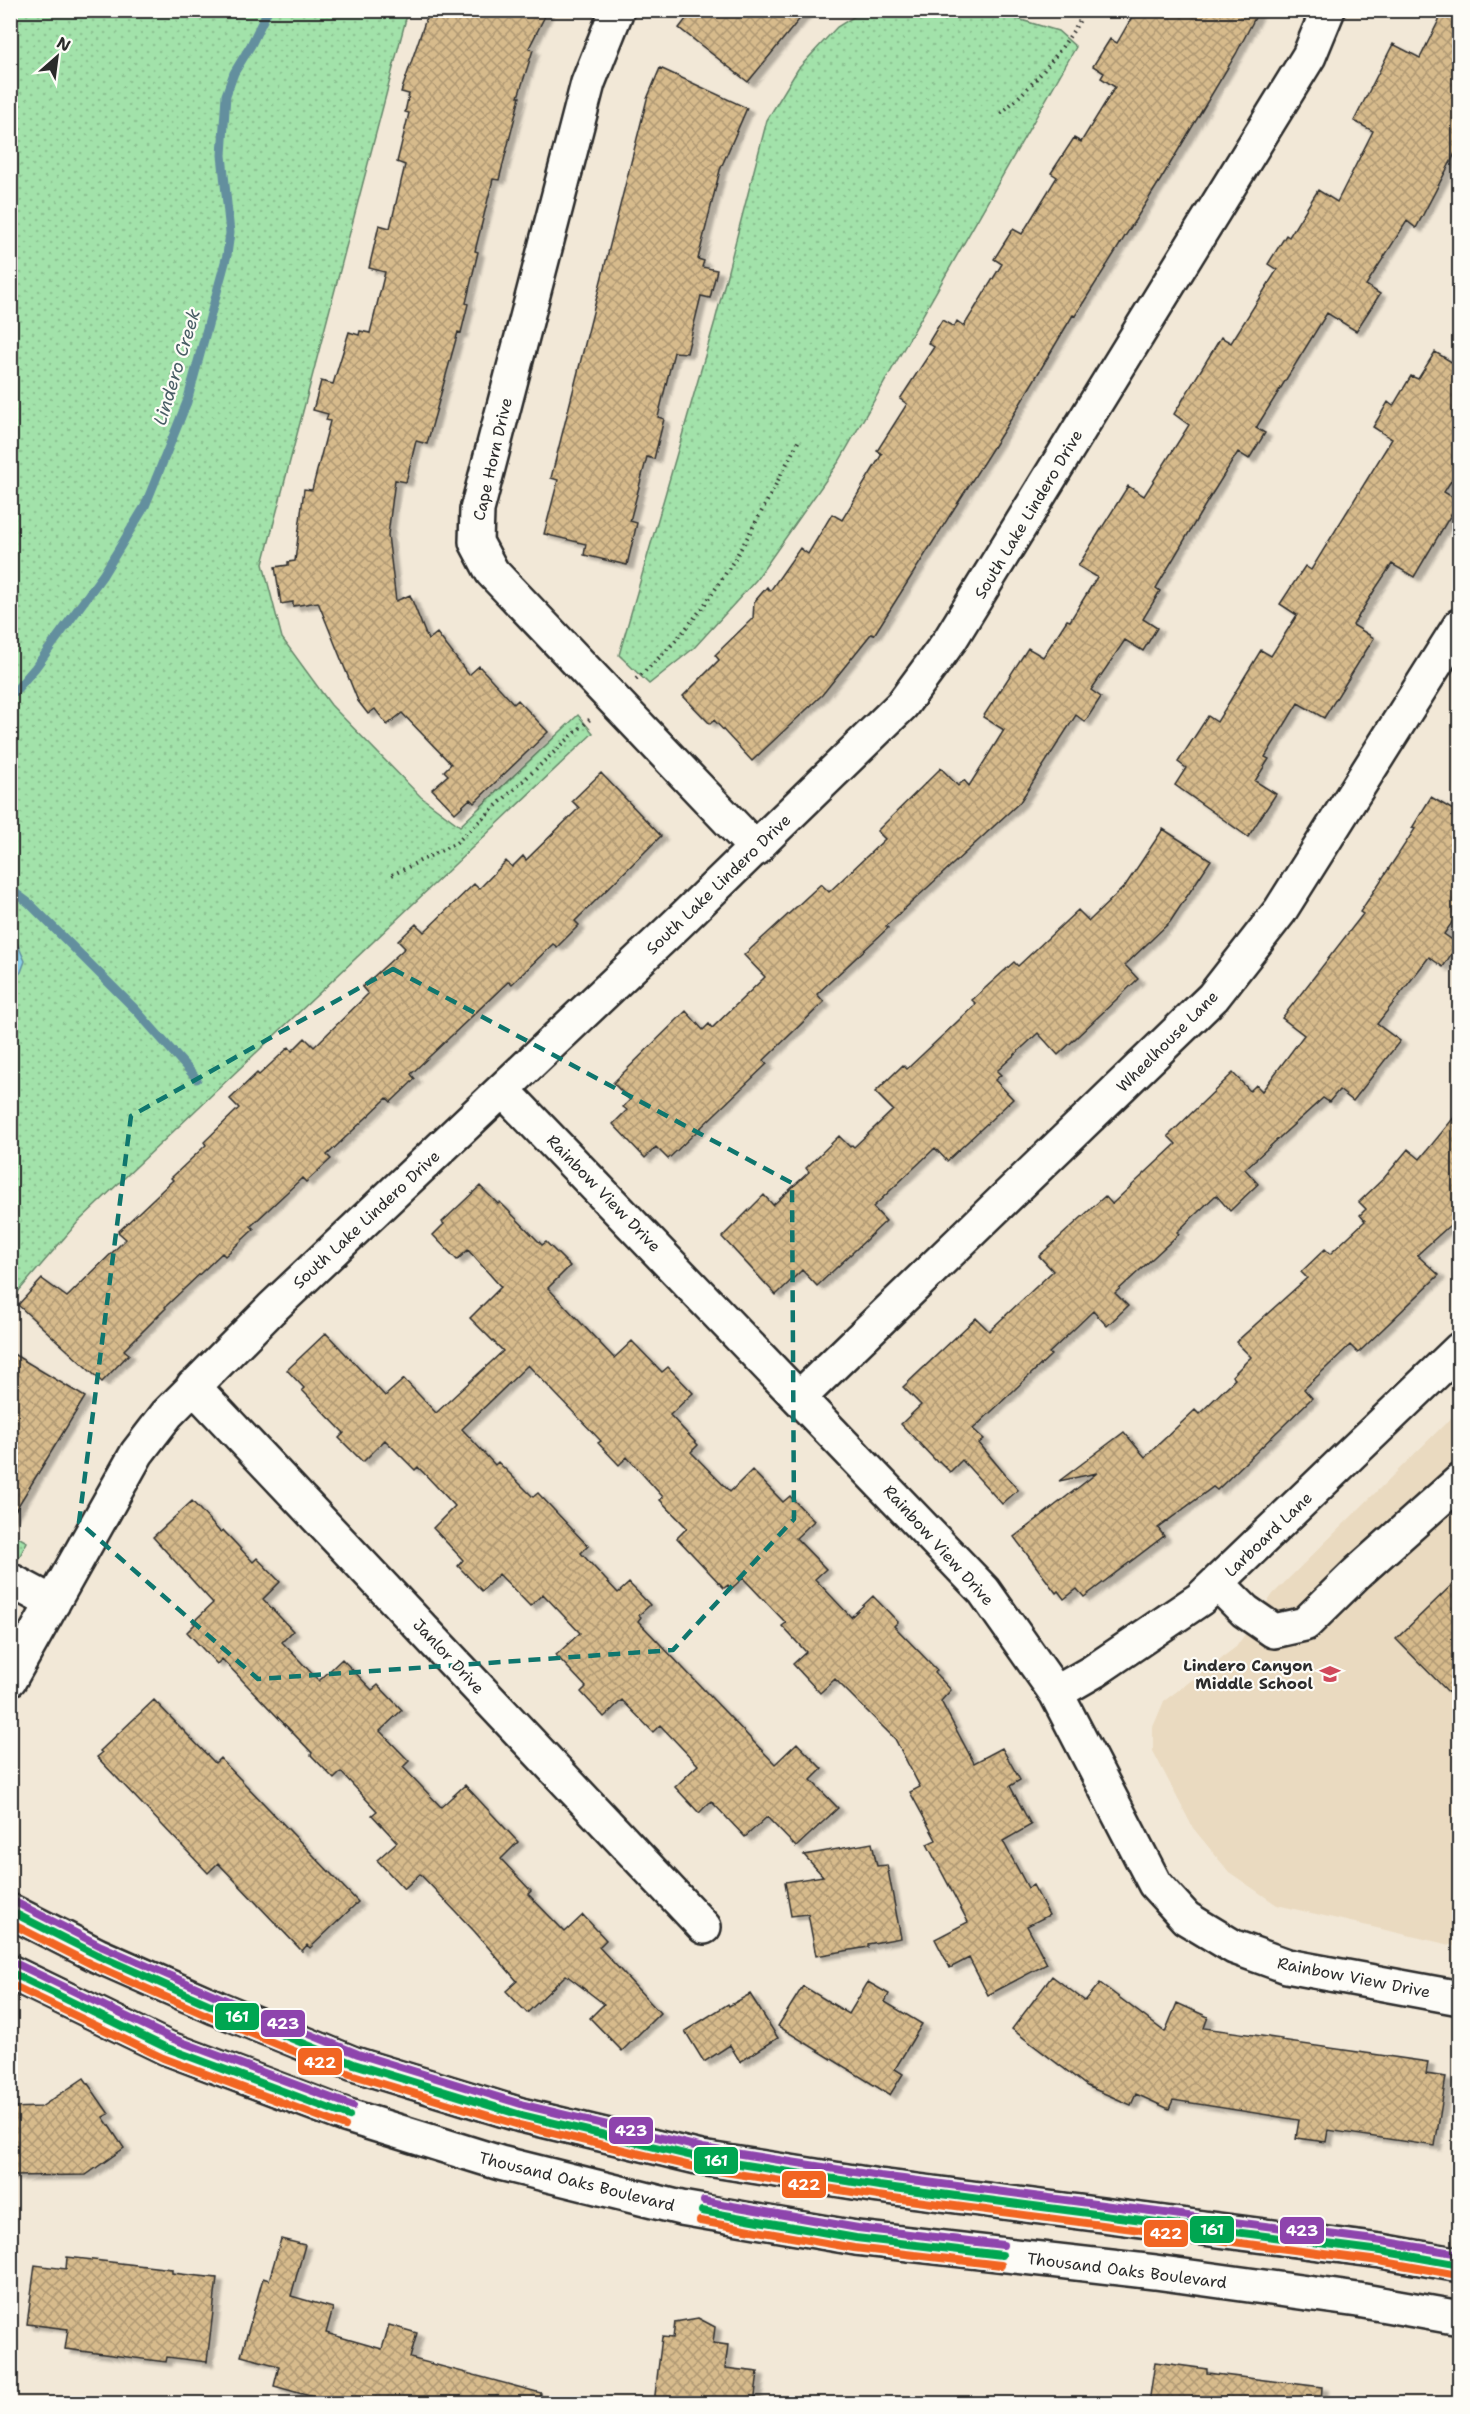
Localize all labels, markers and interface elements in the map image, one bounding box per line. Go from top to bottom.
north arrow [27,27,87,87]
text: N [53,32,74,56]
water label: Lindero Creek [148,305,206,428]
street label: Cape Horn Drive [468,396,517,523]
street label: South Lake Lindero Drive [970,426,1087,603]
street label: South Lake Lindero Drive [641,810,795,959]
street label: Wheelhouse Lane [1112,986,1223,1097]
street label: Rainbow View Drive [542,1130,665,1257]
street label: South Lake Lindero Drive [288,1146,444,1293]
street label: Rainbow View Drive [879,1481,998,1610]
street label: Larboard Lane [1220,1487,1317,1582]
street label: Janlor Drive [408,1614,489,1698]
place label: Lindero Canyon Middle School [1183,1655,1313,1694]
school or university icon: Lindero Canyon Middle School [1318,1662,1342,1686]
street label: Rainbow View Drive [1276,1952,1432,2003]
line badge: 161 [214,2002,260,2031]
text: 161 [225,2006,249,2027]
line badge: 423 [260,2009,306,2038]
text: 423 [267,2013,299,2034]
line badge: 422 [297,2047,343,2076]
text: 422 [304,2052,336,2073]
line badge: 423 [608,2116,654,2145]
text: 423 [615,2120,647,2141]
line badge: 161 [693,2146,739,2175]
street label: Thousand Oaks Boulevard [477,2147,677,2216]
text: 161 [704,2150,728,2171]
line badge: 422 [781,2170,827,2199]
text: 422 [788,2174,820,2195]
line badge: 161 [1189,2215,1235,2244]
line badge: 423 [1279,2216,1325,2245]
line badge: 422 [1143,2219,1189,2248]
text: 161 [1200,2219,1224,2240]
text: 423 [1286,2220,1318,2241]
text: 422 [1150,2223,1182,2244]
street label: Thousand Oaks Boulevard [1026,2248,1228,2293]

